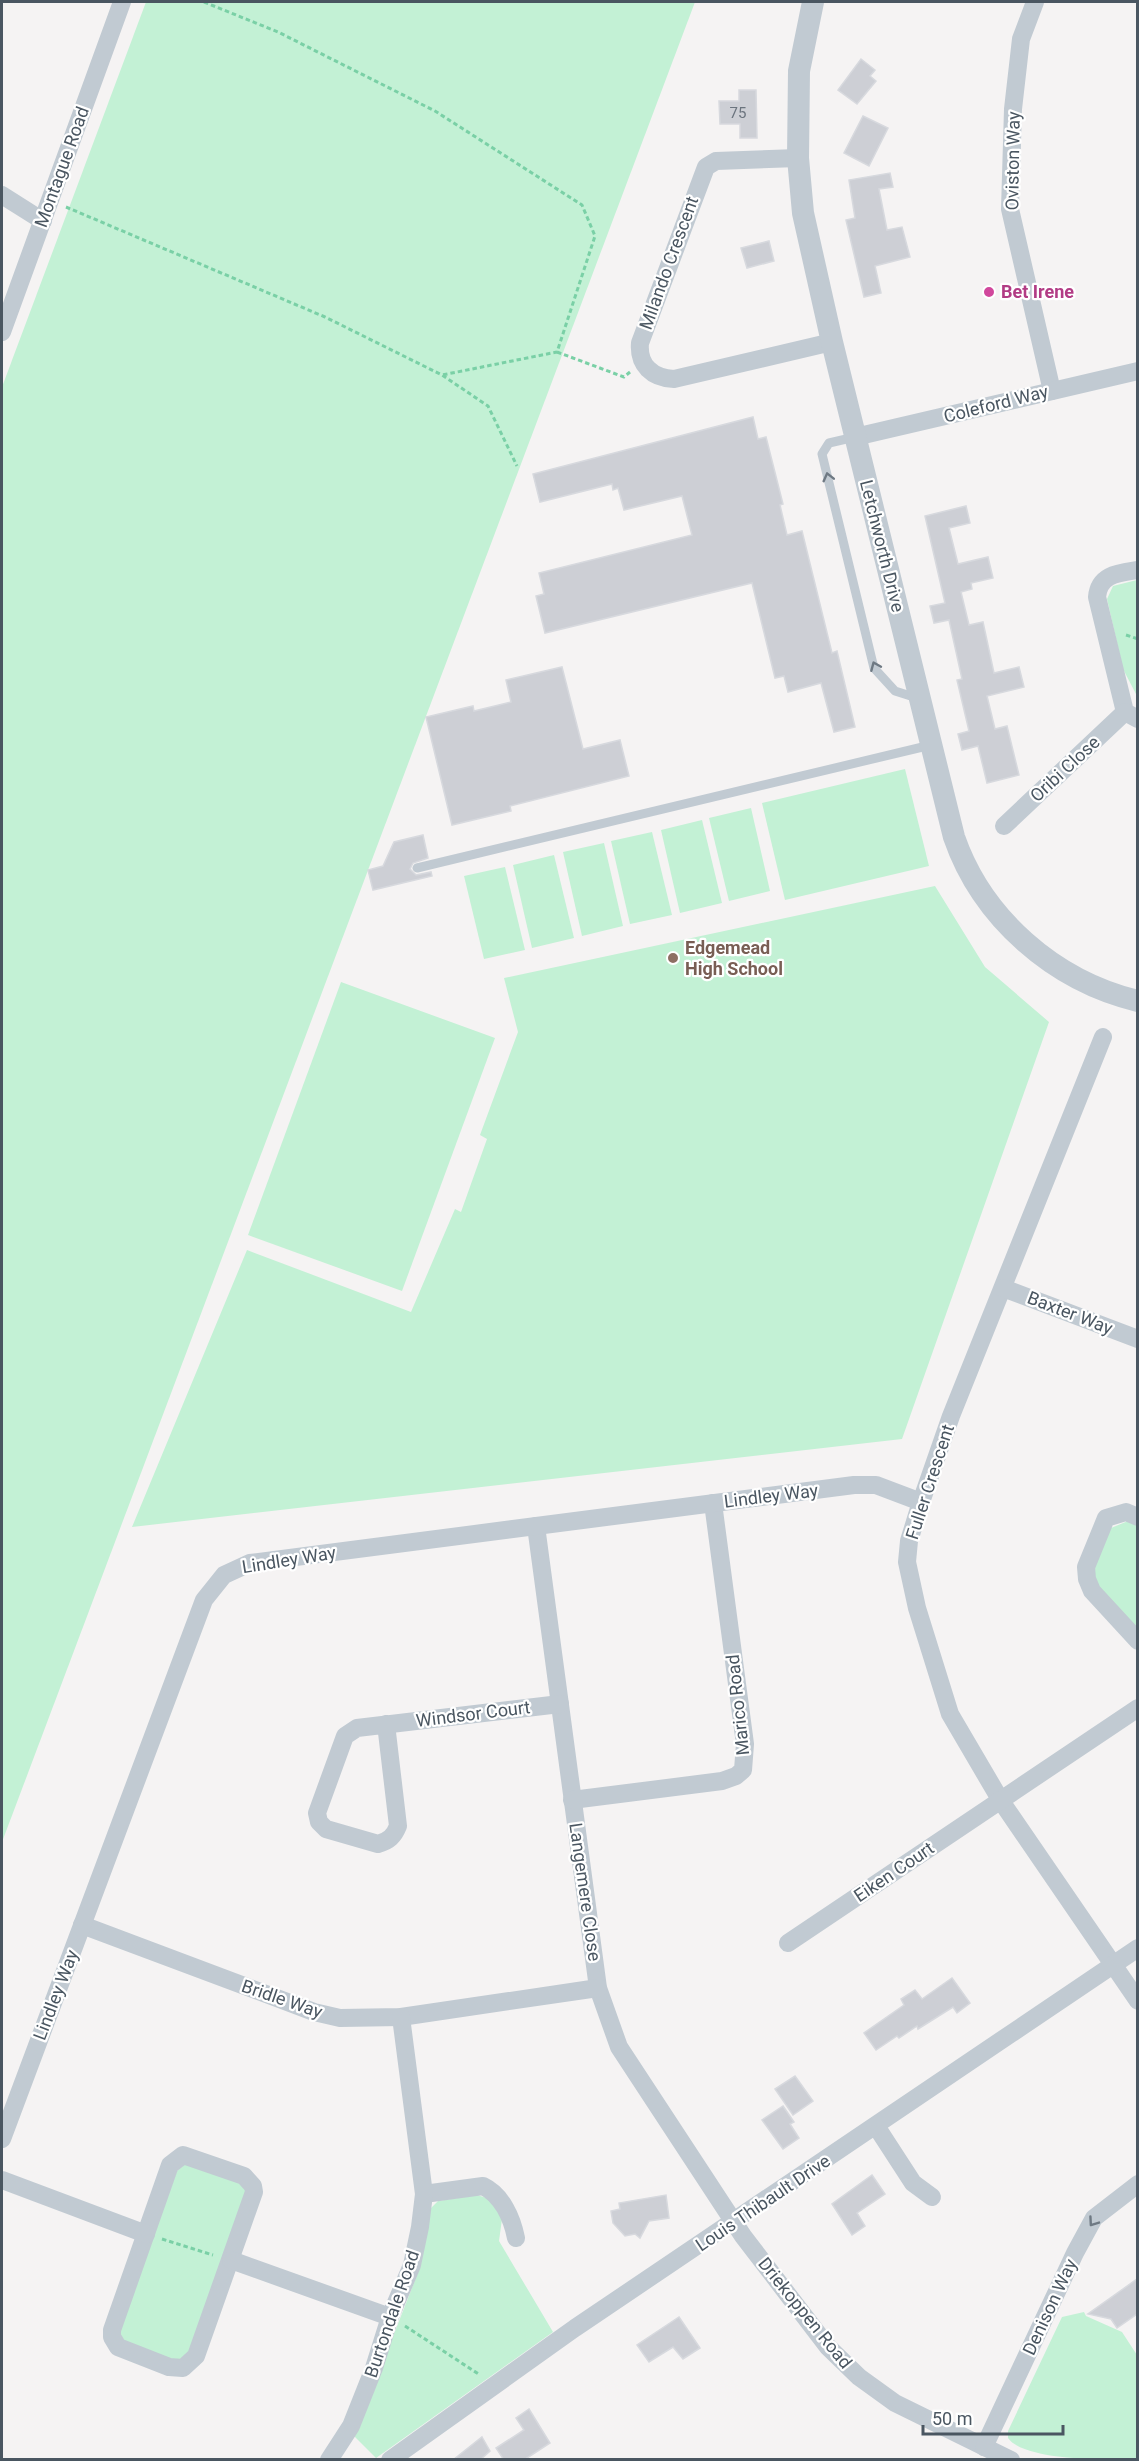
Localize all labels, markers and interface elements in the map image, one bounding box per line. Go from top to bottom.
street label: Montague Road [30,104,93,230]
house number: 75 [730,104,746,122]
street label: Oviston Way [1001,111,1024,211]
street label: Milando Crescent [635,193,702,332]
place label: Bet Irene [1001,281,1074,302]
marker: Bet Irene [982,285,996,299]
street label: Coleford Way [942,380,1051,427]
one-way arrow [822,472,835,482]
street label: Letchworth Drive [856,478,909,614]
one-way arrow [870,661,882,672]
street label: Oribi Close [1026,731,1104,806]
place label: Edgemead High School [685,937,783,979]
marker: Edgemead High School [666,951,680,965]
street label: Baxter Way [1025,1287,1116,1339]
street label: Fuller Crescent [901,1422,958,1542]
street label: Lindley Way [723,1479,820,1512]
street label: Lindley Way [240,1542,338,1577]
street label: Marico Road [722,1654,753,1757]
street label: Windsor Court [415,1696,531,1731]
street label: Langemere Close [565,1821,606,1962]
street label: Eiken Court [850,1837,938,1906]
street label: Lindley Way [29,1946,82,2043]
street label: Bridle Way [239,1975,326,2022]
street label: Louis Thibault Drive [691,2150,834,2255]
one-way arrow [1090,2215,1101,2226]
street label: Burtondale Road [360,2247,423,2380]
street label: Driekoppen Road [754,2253,857,2372]
street label: Denison Way [1018,2255,1081,2358]
scale bar [923,2398,1062,2436]
text: 50 m [932,2408,972,2429]

